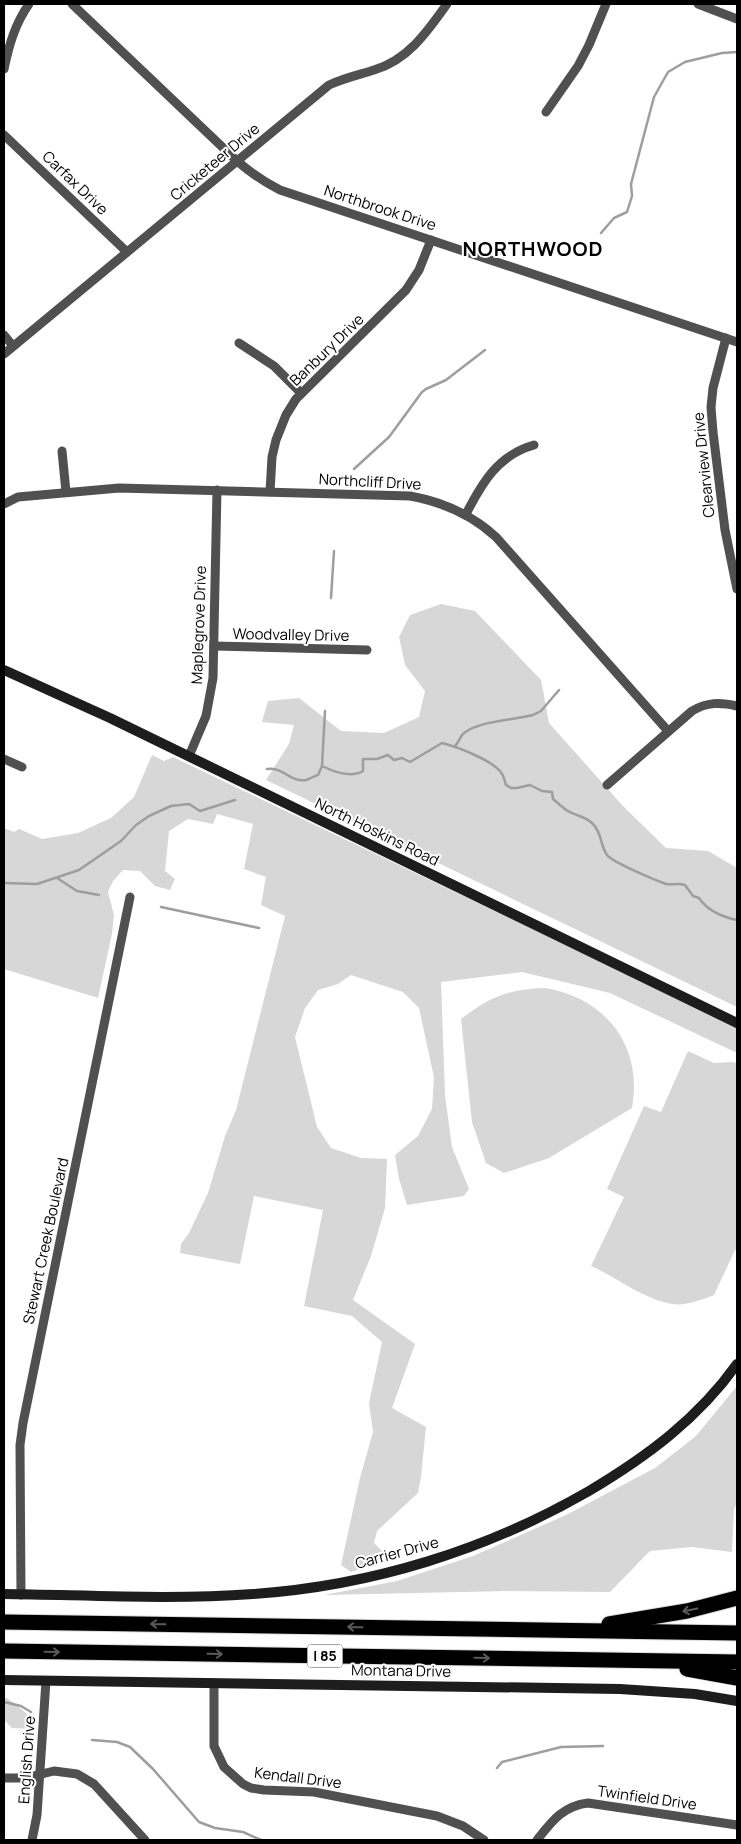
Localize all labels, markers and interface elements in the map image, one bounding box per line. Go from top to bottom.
street label: Cricketeer Drive [166,118,264,205]
street label: Carfax Drive [38,146,113,219]
street label: Northbrook Drive [321,179,439,236]
district label: NORTHWOOD [462,235,604,262]
street label: Banbury Drive [285,309,368,390]
street label: Clearview Drive [688,411,719,519]
street label: Northcliff Drive [318,468,422,495]
street label: Maplegrove Drive [186,565,211,685]
street label: Woodvalley Drive [232,623,350,646]
street label: North Hoskins Road [312,792,443,871]
street label: Stewart Creek Boulevard [18,1156,73,1326]
street label: Carrier Drive [353,1531,441,1574]
one-way arrow [682,1606,698,1615]
one-way arrow [150,1619,166,1629]
one-way arrow [347,1622,364,1632]
road number: I 85 [308,1644,342,1668]
one-way arrow [44,1647,60,1656]
one-way arrow [206,1649,223,1659]
one-way arrow [474,1653,490,1663]
street label: Montana Drive [351,1659,451,1682]
street label: English Drive [13,1715,40,1805]
street label: Kendall Drive [253,1762,343,1793]
street label: Twinfield Drive [596,1780,698,1815]

